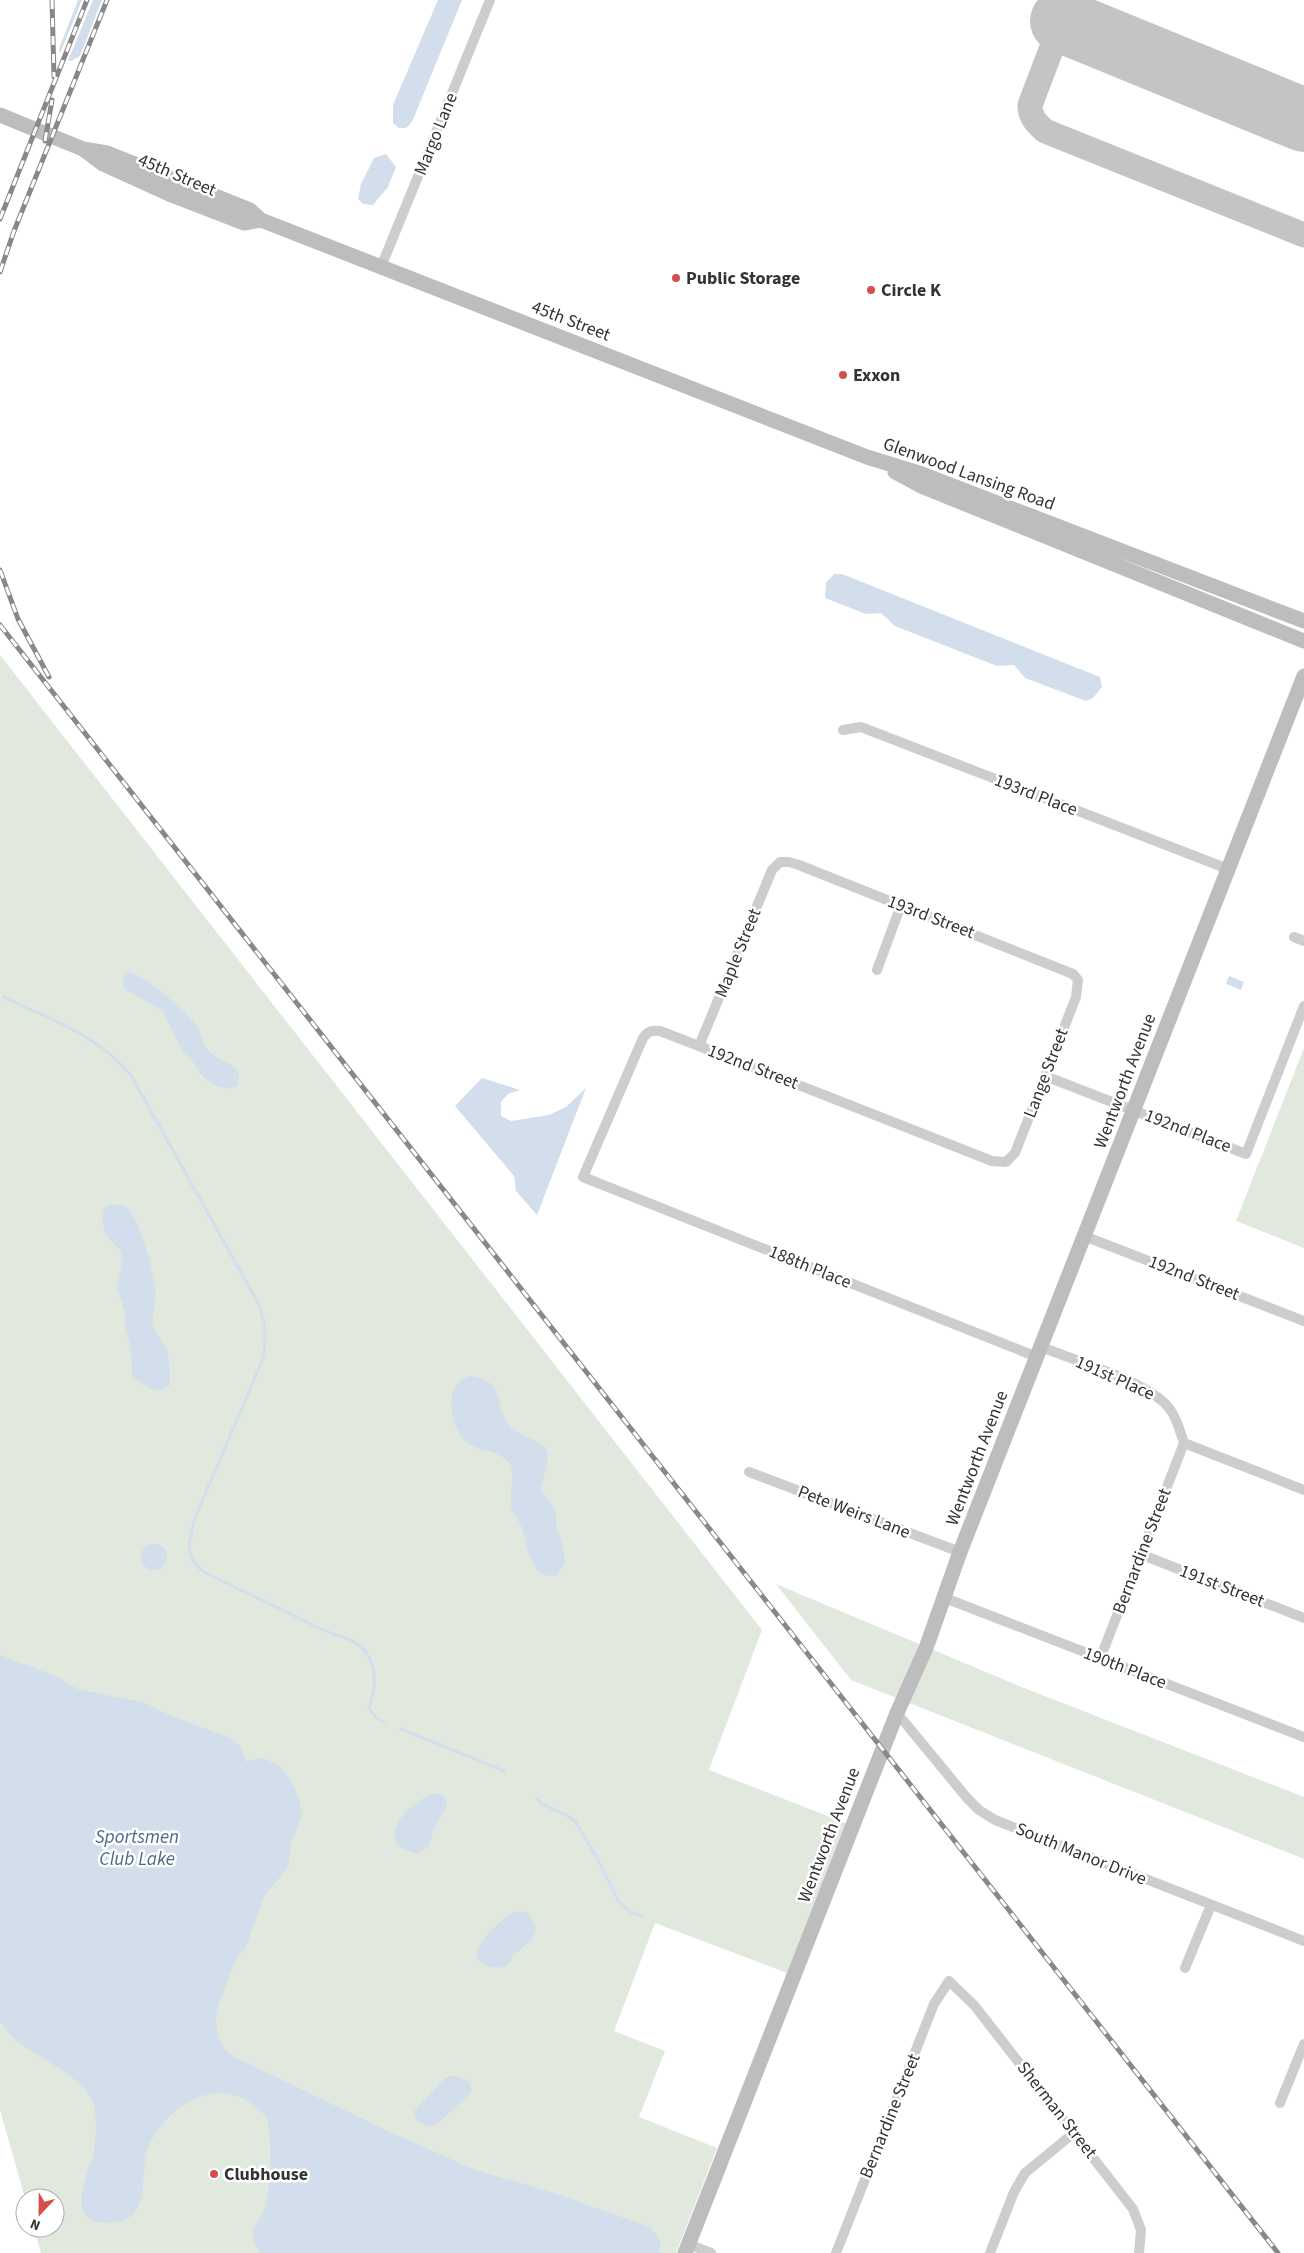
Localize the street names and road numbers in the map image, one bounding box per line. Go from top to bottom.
street label: Margo Lane [408,89,464,179]
street label: 45th Street [134,147,220,203]
street label: 45th Street [528,295,614,347]
street label: Glenwood Lansing Road [880,431,1058,517]
street label: 193rd Place [991,768,1081,822]
street label: 193rd Street [884,889,978,945]
street label: Maple Street [709,905,767,1001]
street label: Wentworth Avenue [1088,1010,1162,1152]
street label: Lange Street [1017,1025,1075,1121]
street label: 192nd Street [704,1038,802,1096]
street label: 192nd Place [1141,1103,1235,1159]
street label: 188th Place [765,1239,855,1295]
street label: 192nd Street [1145,1249,1243,1307]
street label: 191st Place [1071,1349,1159,1407]
street label: Wentworth Avenue [940,1387,1014,1529]
street label: Pete Weirs Lane [794,1479,914,1545]
street label: Bernardine Street [1107,1485,1177,1617]
street label: 191st Street [1176,1558,1268,1614]
street label: 190th Place [1080,1641,1170,1695]
street label: Wentworth Avenue [792,1764,866,1906]
street label: South Manor Drive [1012,1816,1150,1892]
street label: Bernardine Street [854,2050,926,2182]
street label: Sherman Street [1011,2056,1103,2164]

